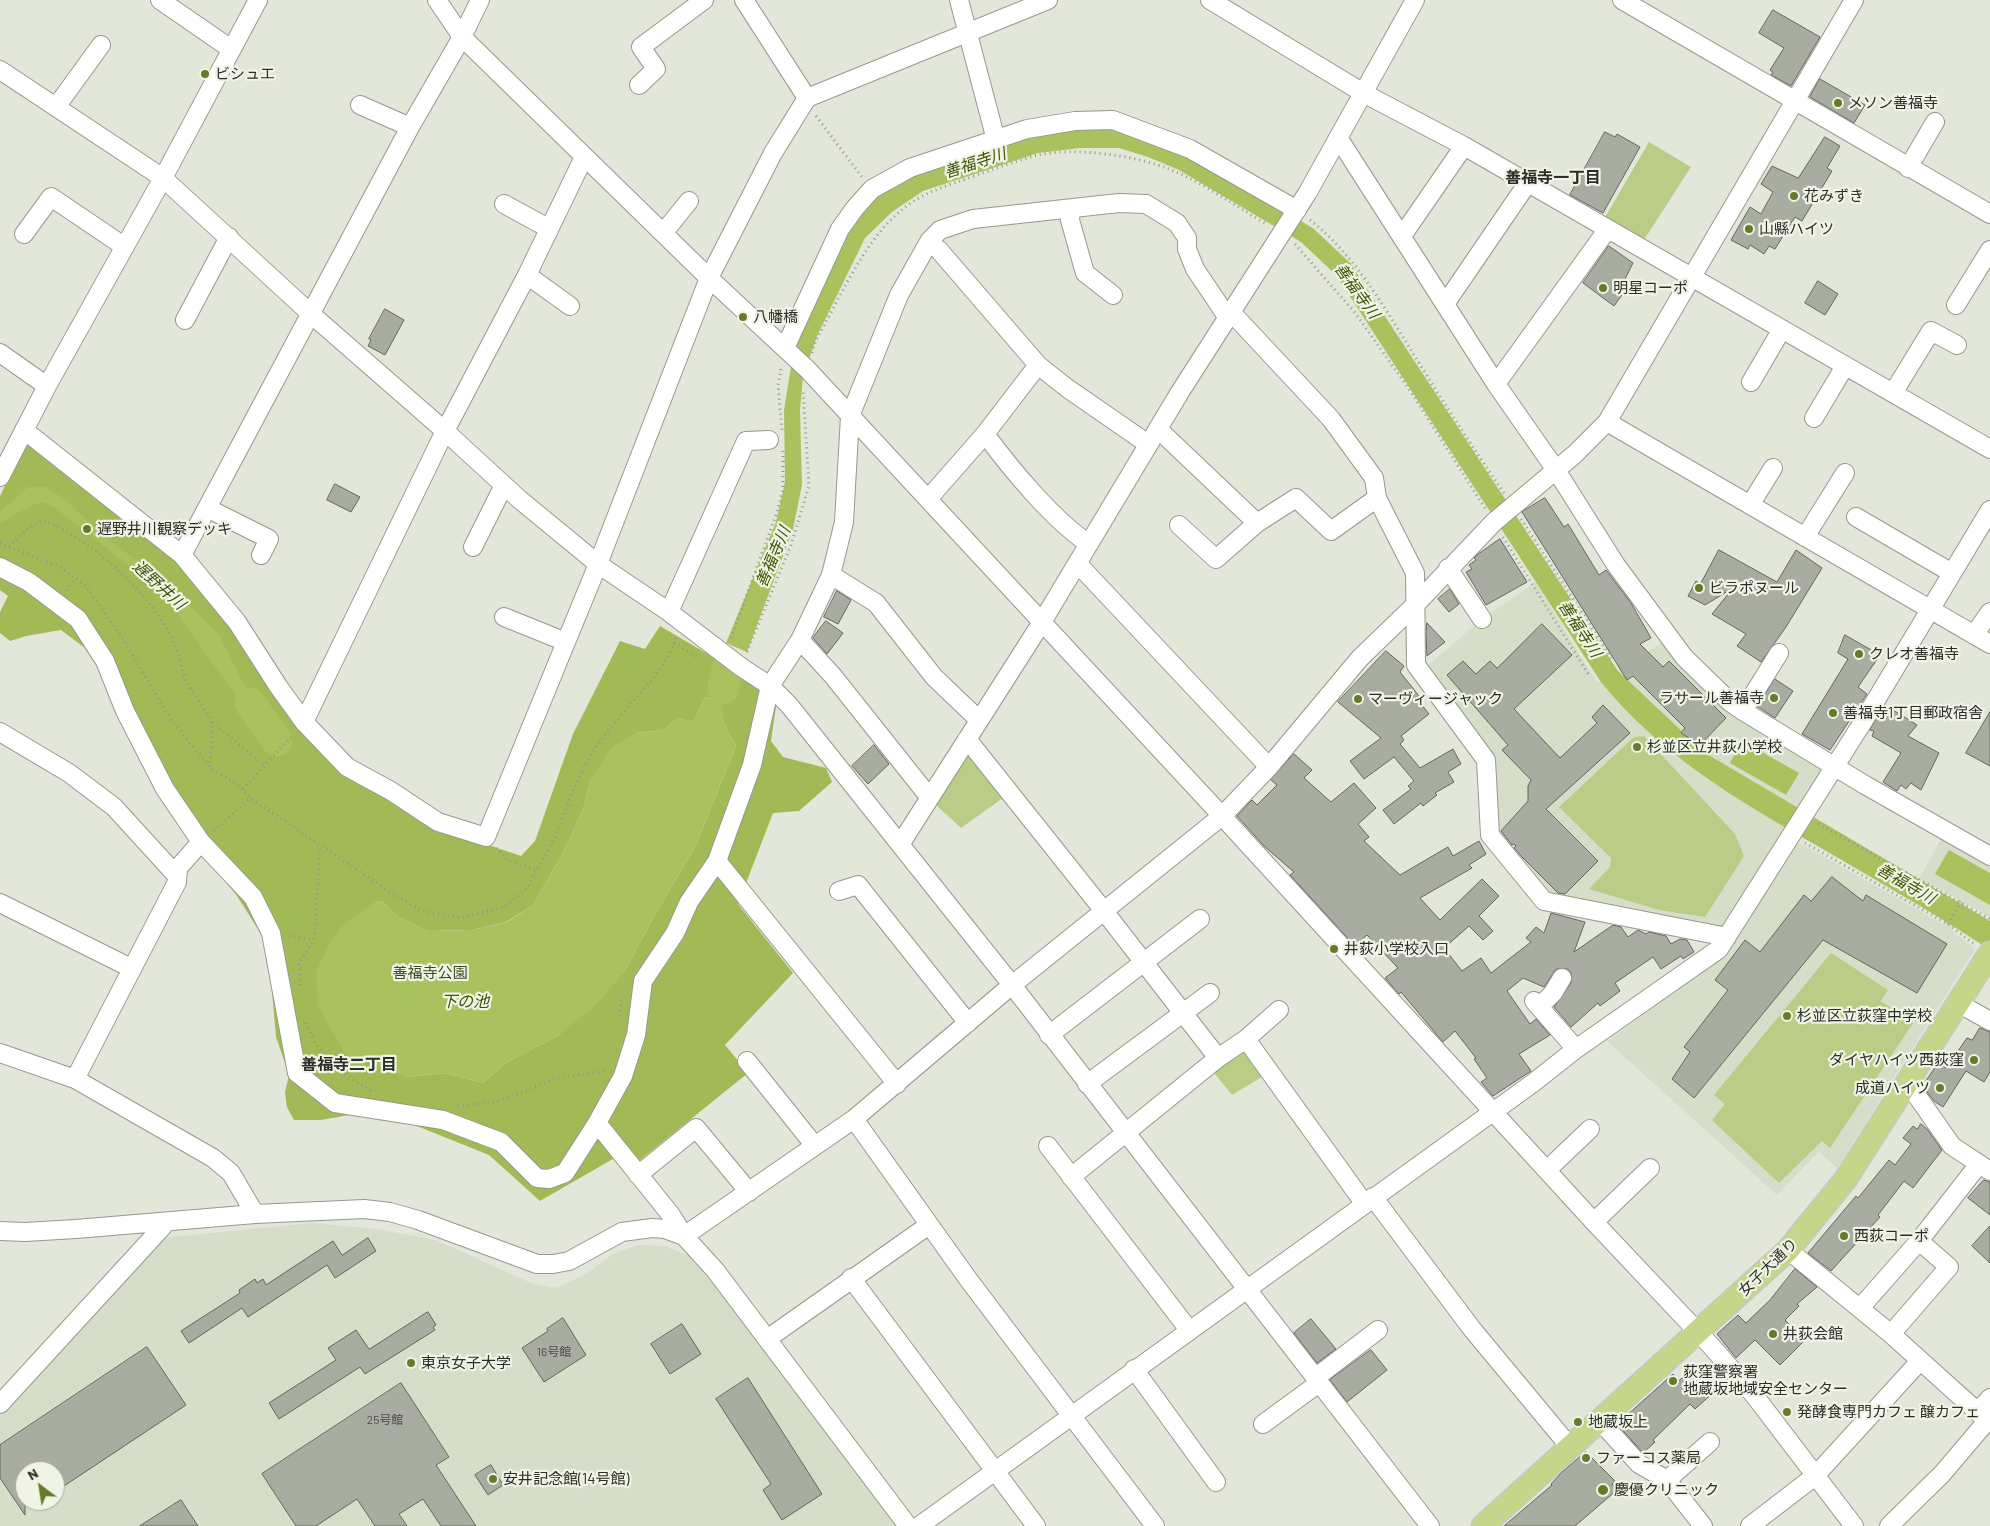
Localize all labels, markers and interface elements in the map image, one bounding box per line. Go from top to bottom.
place label: ビシュエ [215,65,275,83]
marker: ビシュエ [199,68,211,80]
place label: メソン善福寺 [1848,94,1938,112]
marker: メソン善福寺 [1832,97,1844,109]
water label: 善福寺川 [942,144,1008,182]
district label: 善福寺一丁目 [1505,168,1601,188]
place label: 花みずき [1804,187,1864,205]
marker: 花みずき [1788,190,1800,202]
place label: 山縣ハイツ [1759,220,1834,238]
marker: 山縣ハイツ [1743,223,1755,235]
water label: 善福寺川 [1330,259,1384,323]
place label: 明星コーポ [1613,279,1688,297]
marker: 明星コーポ [1597,282,1609,294]
place label: 八幡橋 [753,308,798,326]
marker: 八幡橋 [737,311,749,323]
place label: 遅野井川観察デッキ [97,520,232,538]
marker: 遅野井川観察デッキ [81,523,93,535]
water label: 善福寺川 [752,524,794,590]
water label: 遅野井川 [129,556,189,614]
place label: ビラポヌール [1709,579,1799,597]
marker: ビラポヌール [1693,582,1705,594]
water label: 善福寺川 [1555,597,1605,661]
place label: クレオ善福寺 [1869,645,1959,663]
marker: クレオ善福寺 [1853,648,1865,660]
place label: ラサール善福寺 [1659,689,1764,707]
place label: マーヴィージャック [1368,690,1503,708]
marker: ラサール善福寺 [1768,692,1780,704]
marker: マーヴィージャック [1352,693,1364,705]
place label: 善福寺1丁目郵政宿舎 [1843,704,1983,722]
marker: 善福寺1丁目郵政宿舎 [1827,707,1839,719]
place label: 杉並区立井荻小学校 [1647,738,1782,756]
marker: 杉並区立井荻小学校 [1631,741,1643,753]
water label: 善福寺川 [1873,860,1939,908]
place label: 井荻小学校入口 [1344,940,1449,958]
marker: 井荻小学校入口 [1328,943,1340,955]
park label: 善福寺公園 [393,964,467,982]
water label: 下の池 [441,992,489,1012]
place label: 杉並区立荻窪中学校 [1797,1007,1932,1025]
marker: 杉並区立荻窪中学校 [1781,1010,1793,1022]
place label: ダイヤハイツ西荻窪 [1829,1051,1964,1069]
marker: ダイヤハイツ西荻窪 [1968,1054,1980,1066]
district label: 善福寺二丁目 [301,1055,397,1075]
place label: 成道ハイツ [1855,1079,1930,1097]
marker: 成道ハイツ [1934,1082,1946,1094]
place label: 西荻コーポ [1854,1227,1929,1245]
marker: 西荻コーポ [1838,1230,1850,1242]
street label: 女子大通り [1735,1234,1801,1300]
place label: 井荻会館 [1783,1325,1843,1343]
marker: 井荻会館 [1767,1328,1779,1340]
house number: 16号館 [537,1345,571,1359]
place label: 東京女子大学 [421,1354,511,1372]
marker: 東京女子大学 [405,1357,417,1369]
place label: 荻窪警察署 地蔵坂地域安全センター [1683,1363,1848,1398]
marker: 荻窪警察署 地蔵坂地域安全センター [1667,1375,1679,1387]
place label: 発酵食専門カフェ 醸カフェ [1797,1403,1980,1421]
marker: 発酵食専門カフェ 醸カフェ [1781,1406,1793,1418]
house number: 25号館 [367,1413,403,1427]
place label: 地蔵坂上 [1588,1413,1648,1431]
marker: 地蔵坂上 [1572,1416,1584,1428]
place label: ファーコス薬局 [1596,1449,1701,1467]
marker: ファーコス薬局 [1580,1452,1592,1464]
north arrow [15,1461,65,1511]
text: N [24,1464,41,1483]
place label: 安井記念館(14号館) [503,1470,629,1488]
marker: 安井記念館(14号館) [487,1473,499,1485]
place label: 慶優クリニック [1614,1481,1719,1499]
marker: 慶優クリニック [1596,1483,1610,1497]

